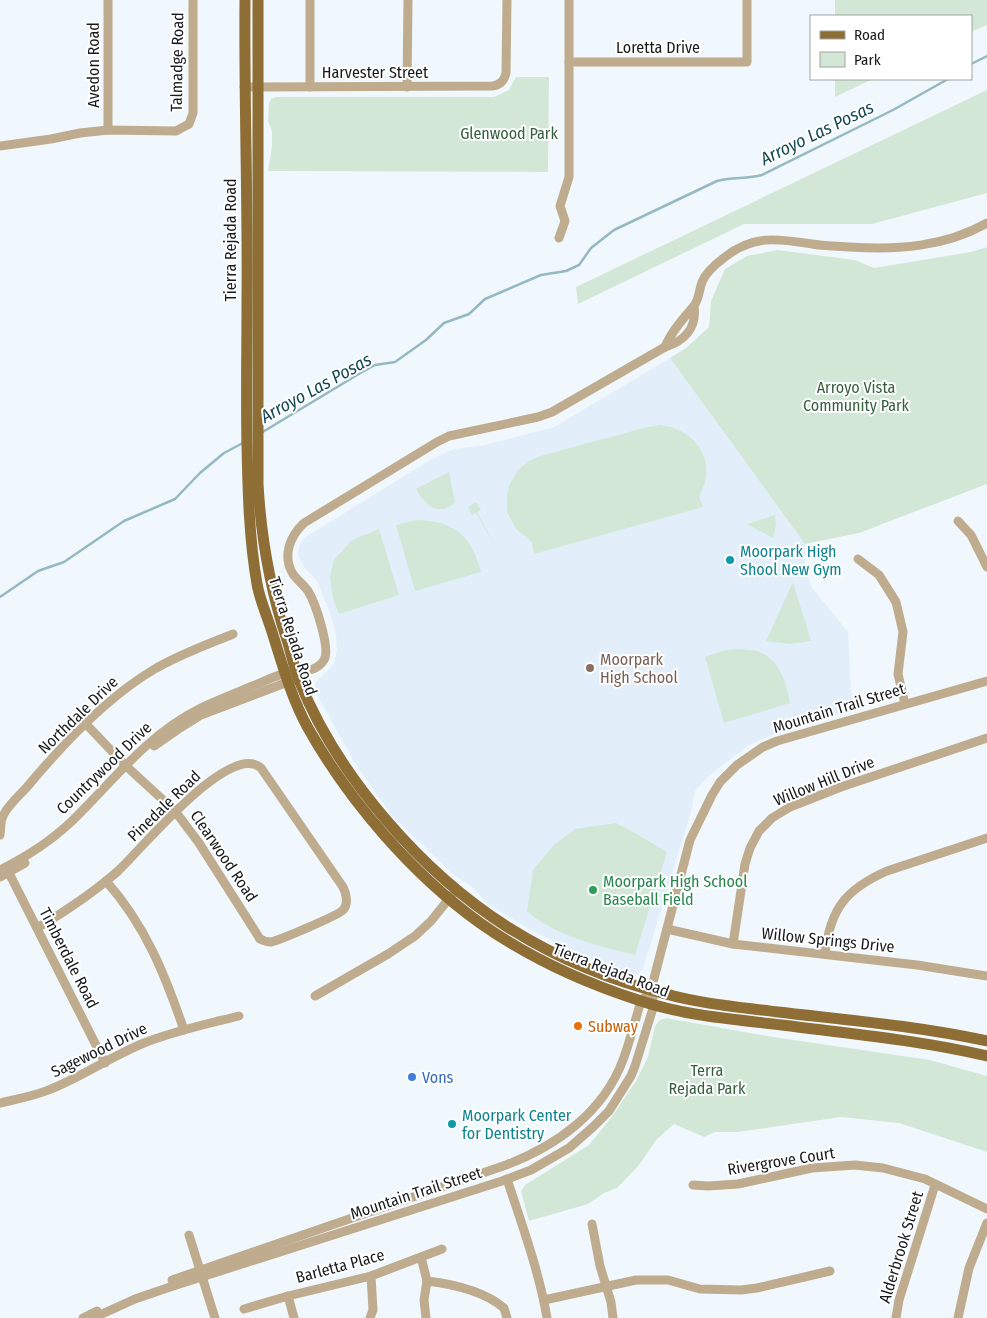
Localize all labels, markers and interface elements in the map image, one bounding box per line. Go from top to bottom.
street label: Talmadge Road [167,12,187,112]
legend [810,15,972,80]
street label: Avedon Road [84,22,103,108]
text: Road [854,26,885,44]
street label: Loretta Drive [616,38,700,57]
text: Park [854,51,881,69]
street label: Harvester Street [322,63,429,82]
water label: Arroyo Las Posas [756,96,878,170]
park label: Glenwood Park [460,124,558,143]
street label: Tierra Rejada Road [221,178,240,302]
water label: Arroyo Las Posas [256,348,376,428]
park label: Arroyo Vista Community Park [803,378,910,415]
place label: Moorpark High Shool New Gym [740,542,842,579]
marker: Moorpark High Shool New Gym [724,554,736,566]
street label: Tierra Rejada Road [265,574,321,698]
place label: Moorpark High School [600,650,678,687]
marker: Moorpark High School [584,662,596,674]
street label: Northdale Drive [34,672,122,758]
street label: Mountain Trail Street [771,679,908,737]
street label: Countrywood Drive [53,718,155,818]
street label: Willow Hill Drive [771,752,877,810]
street label: Pinedale Road [124,767,204,845]
street label: Clearwood Road [186,807,262,905]
place label: Moorpark High School Baseball Field [603,872,748,909]
marker: Moorpark High School Baseball Field [587,884,599,896]
street label: Timberdale Road [35,904,103,1012]
street label: Willow Springs Drive [761,924,895,956]
street label: Tierra Rejada Road [550,939,672,1001]
place label: Subway [588,1017,639,1036]
street label: Sagewood Drive [48,1019,150,1081]
marker: Subway [572,1020,584,1032]
park label: Terra Rejada Park [669,1061,746,1098]
place label: Vons [422,1068,454,1087]
marker: Vons [406,1071,418,1083]
place label: Moorpark Center for Dentistry [462,1106,572,1143]
marker: Moorpark Center for Dentistry [446,1118,458,1130]
street label: Rivergrove Court [726,1143,837,1179]
street label: Mountain Trail Street [348,1163,485,1223]
street label: Alderbrook Street [875,1188,927,1305]
street label: Barletta Place [294,1245,386,1287]

